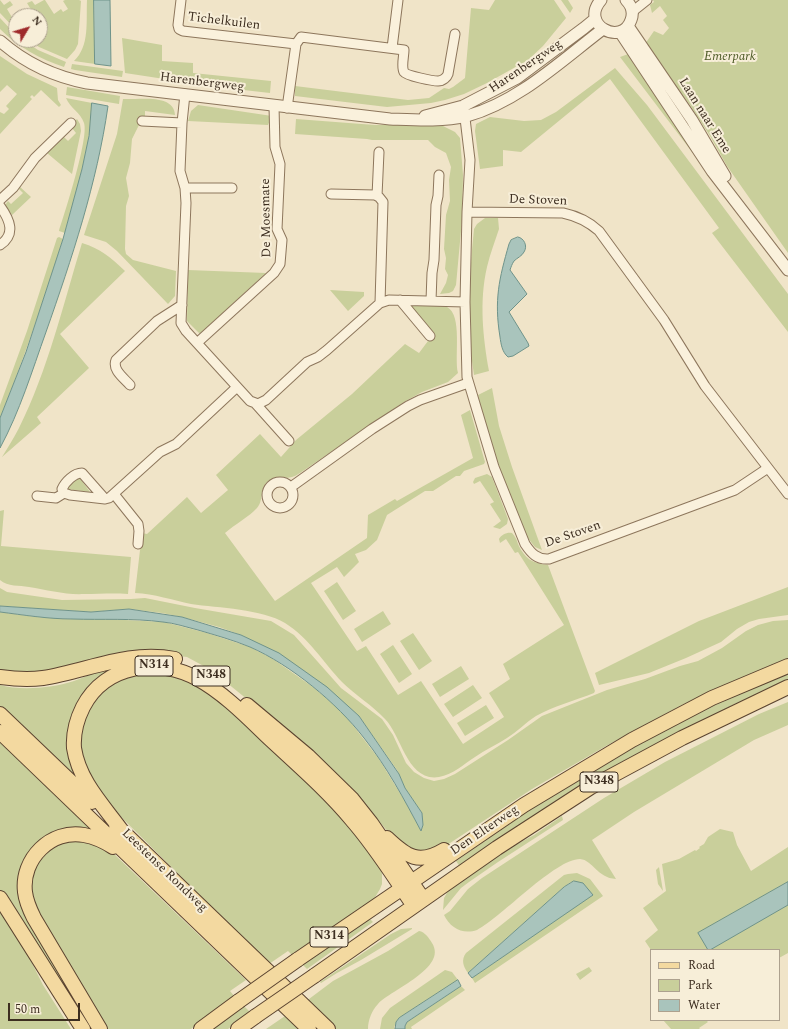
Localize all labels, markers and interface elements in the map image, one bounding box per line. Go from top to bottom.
north arrow [8,8,48,48]
street label: Tichelkuilen [187,10,261,34]
text: N [28,12,47,30]
street label: Harenbergweg [486,37,566,97]
park label: Emerpark [704,49,756,65]
street label: Harenbergweg [159,70,245,96]
street label: Laan naar Eme [675,75,733,157]
street label: De Moesmate [259,178,275,258]
street label: De Stoven [509,192,567,210]
street label: De Stoven [543,518,603,552]
road number: N314 [135,656,173,676]
road number: N348 [192,666,230,686]
road number: N348 [580,772,618,792]
street label: Den Elterweg [448,803,522,859]
street label: Leestense Rondweg [118,826,210,916]
road number: N314 [310,927,348,947]
legend [650,949,780,1021]
text: Road [688,956,715,975]
text: Park [688,976,713,995]
scale bar [10,995,82,1021]
text: Water [688,996,720,1015]
text: 50 m [15,1000,40,1019]

